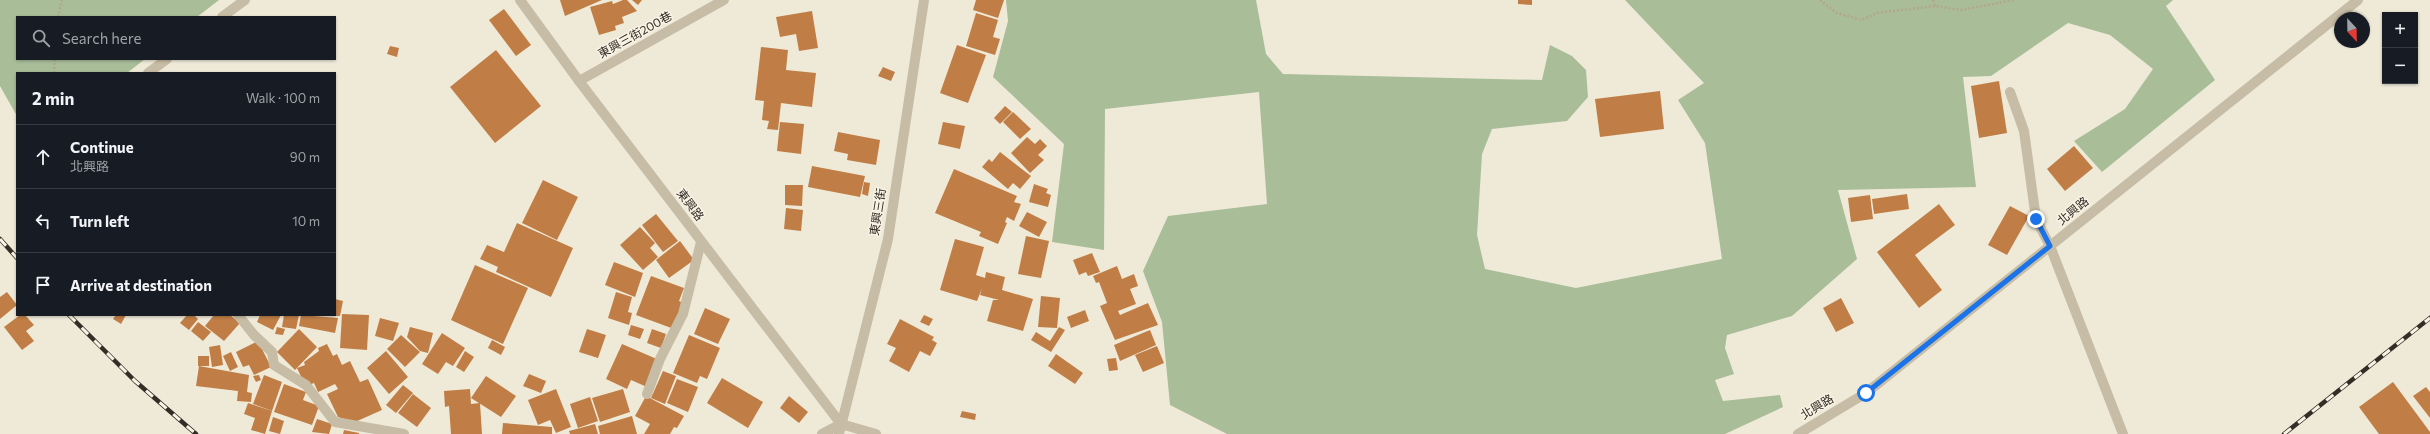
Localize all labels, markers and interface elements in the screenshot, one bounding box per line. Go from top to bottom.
street label: 東興三街200巷 [595,8,674,60]
north arrow [2334,12,2370,48]
map controls [2382,12,2418,84]
button: + [2382,12,2418,48]
search box [16,16,336,60]
icon: search [30,27,52,49]
text: Search here [62,29,141,47]
button: − [2382,48,2418,84]
text: 2 min [32,88,74,109]
text: Walk · 100 m [246,90,320,106]
text: Continue [70,138,134,156]
icon: ahead [32,146,54,168]
text: 90 m [290,149,320,165]
text: 北興路 [70,158,109,174]
street label: 東興路 [674,186,707,223]
street label: 東興三街 [866,187,888,237]
street label: 北興路 [2054,193,2091,227]
icon: left [32,210,54,232]
route end [2027,210,2045,228]
text: Turn left [70,212,129,230]
text: 10 m [292,213,320,229]
icon: arrive [32,274,54,296]
text: Arrive at destination [70,276,212,294]
route start [1857,384,1875,402]
street label: 北興路 [1797,391,1836,421]

